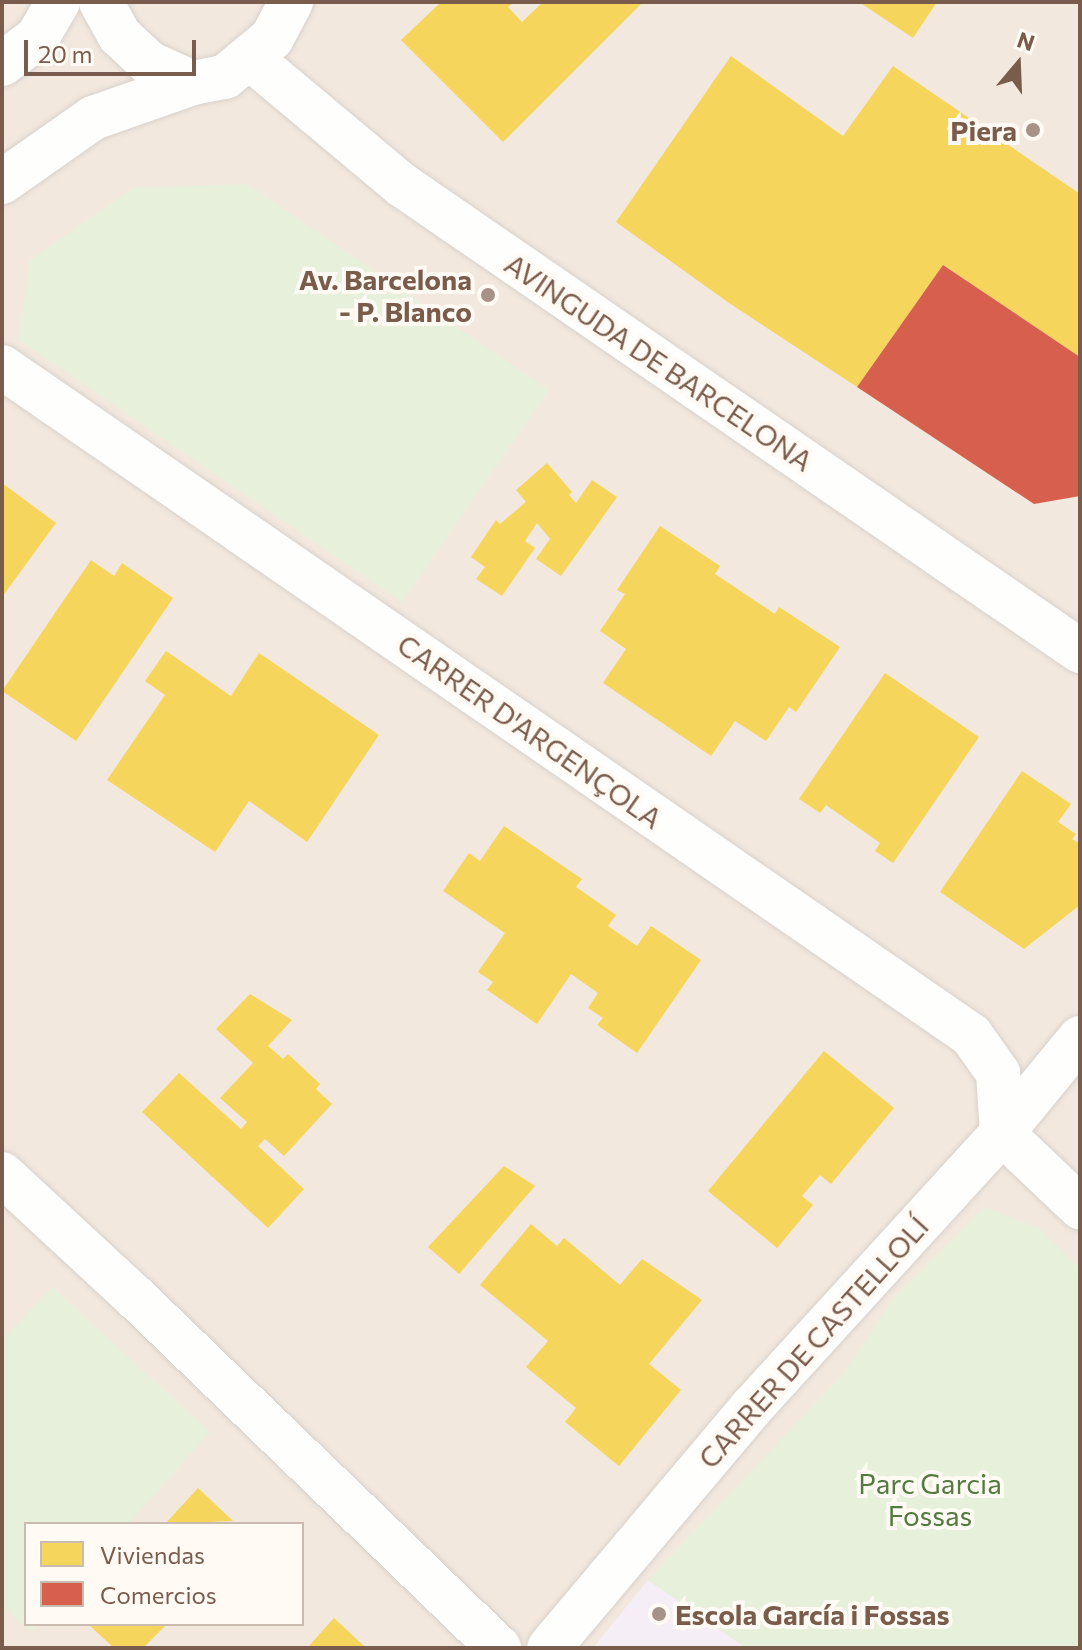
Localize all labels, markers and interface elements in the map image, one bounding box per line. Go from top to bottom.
scale bar [28,24,200,74]
north arrow [978,24,1058,104]
text: N [1014,25,1038,56]
text: 20 m [38,39,92,68]
place label: Piera [950,113,1017,147]
marker: Piera [1024,121,1042,139]
street label: AVINGUDA DE BARCELONA [499,246,819,478]
place label: Av. Barcelona - P. Blanco [299,262,472,328]
marker: Av. Barcelona - P. Blanco [479,286,497,304]
street label: CARRER D'ARGENÇOLA [391,627,669,835]
street label: CARRER DE CASTELLOLÍ [691,1209,935,1475]
park label: Parc Garcia Fossas [858,1466,1002,1532]
legend [24,1522,304,1626]
text: Viviendas [100,1540,205,1569]
text: Comercios [100,1580,217,1609]
place label: Escola García i Fossas [675,1597,950,1631]
marker: Escola García i Fossas [650,1605,668,1623]

